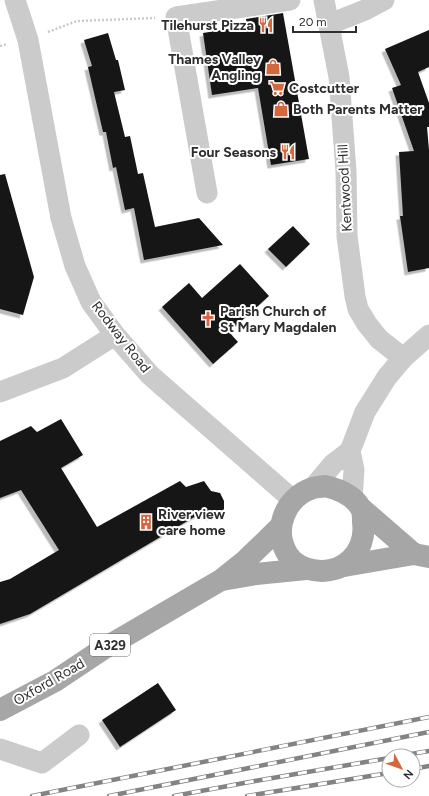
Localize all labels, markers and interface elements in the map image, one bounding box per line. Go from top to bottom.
scale bar [293,8,356,34]
text: 20 m [299,15,327,29]
restaurant icon: Tilehurst Pizza [257,16,275,34]
place label: Tilehurst Pizza [161,17,254,34]
place label: Thames Valley Angling [168,51,262,84]
shop icon: Thames Valley Angling [264,58,282,76]
supermarket icon: Costcutter [268,79,286,97]
place label: Costcutter [289,80,360,97]
shop icon: Both Parents Matter [272,100,290,118]
place label: Both Parents Matter [293,101,423,118]
restaurant icon: Four Seasons [279,143,297,161]
place label: Four Seasons [191,144,276,161]
street label: Kentwood Hill [334,144,356,232]
street label: Rodway Road [88,298,154,376]
place label: Parish Church of St Mary Magdalen [220,303,336,336]
church icon: Parish Church of St Mary Magdalen [199,310,217,328]
place label: River view care home [158,506,226,539]
building icon: River view care home [137,513,155,531]
road number: A329 [90,634,130,656]
street label: Oxford Road [10,655,88,709]
north arrow [381,748,421,788]
text: N [400,767,416,782]

